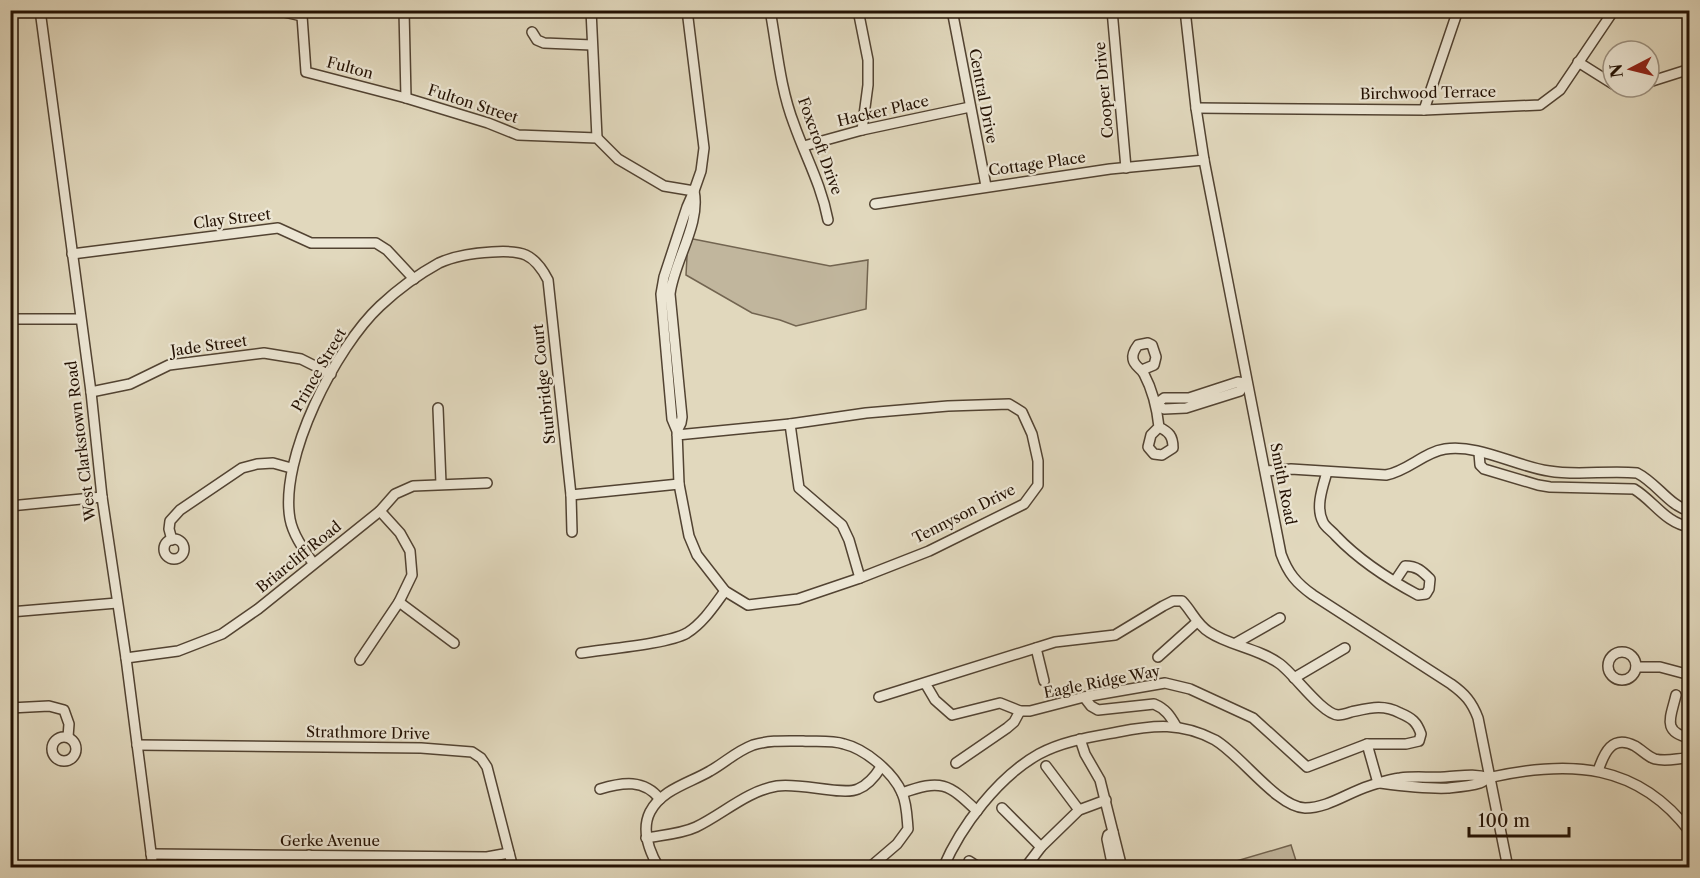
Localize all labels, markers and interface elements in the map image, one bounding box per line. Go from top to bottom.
north arrow [1601,39,1661,99]
street label: Cooper Drive [1090,41,1117,139]
street label: Central Drive [965,47,1002,145]
street label: Fulton [325,52,376,83]
text: N [1605,63,1627,79]
street label: Fulton Street [426,80,521,127]
street label: Birchwood Terrace [1360,82,1496,103]
street label: Hacker Place [835,91,931,130]
street label: Foxcroft Drive [794,94,847,197]
street label: Cottage Place [987,147,1087,180]
street label: Clay Street [192,204,272,233]
street label: Sturbridge Court [528,322,559,445]
street label: Prince Street [287,324,350,415]
street label: Jade Street [167,331,249,361]
street label: West Clarkstown Road [61,360,100,523]
street label: Smith Road [1266,441,1301,527]
street label: Tennyson Drive [909,479,1018,548]
street label: Briarcliff Road [252,517,345,597]
street label: Eagle Ridge Way [1042,661,1162,702]
street label: Strathmore Drive [306,722,430,743]
scale bar [1469,800,1570,838]
text: 100 m [1478,810,1530,832]
street label: Gerke Avenue [280,831,380,850]

